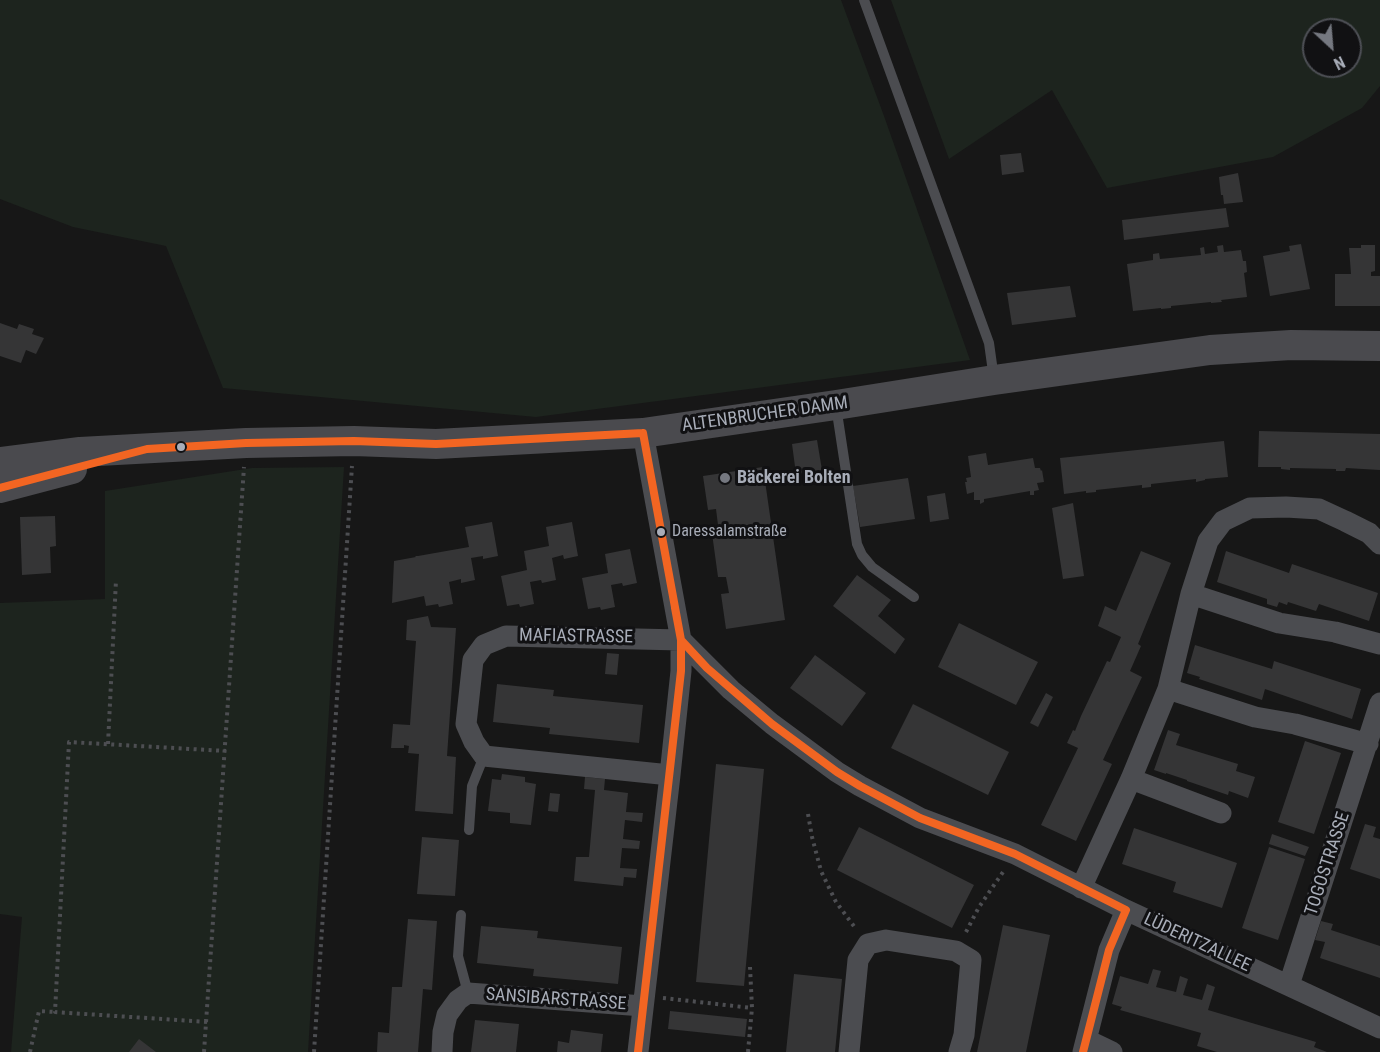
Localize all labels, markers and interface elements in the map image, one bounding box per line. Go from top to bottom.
north arrow [1302,18,1362,78]
text: N [1331,52,1348,74]
street label: ALTENBRUCHER DAMM [681,393,849,437]
unlabelled marker [175,441,187,453]
place label: Bäckerei Bolten [737,467,851,489]
marker: Bäckerei Bolten [718,471,732,485]
place label: Daressalamstraße [672,522,787,542]
marker: Daressalamstraße [655,526,667,538]
street label: MAFIASTRASSE [519,625,633,649]
street label: TOGOSTRASSE [1301,809,1355,919]
street label: LÜDERITZALLEE [1140,909,1254,977]
street label: SANSIBARSTRASSE [485,984,627,1016]

